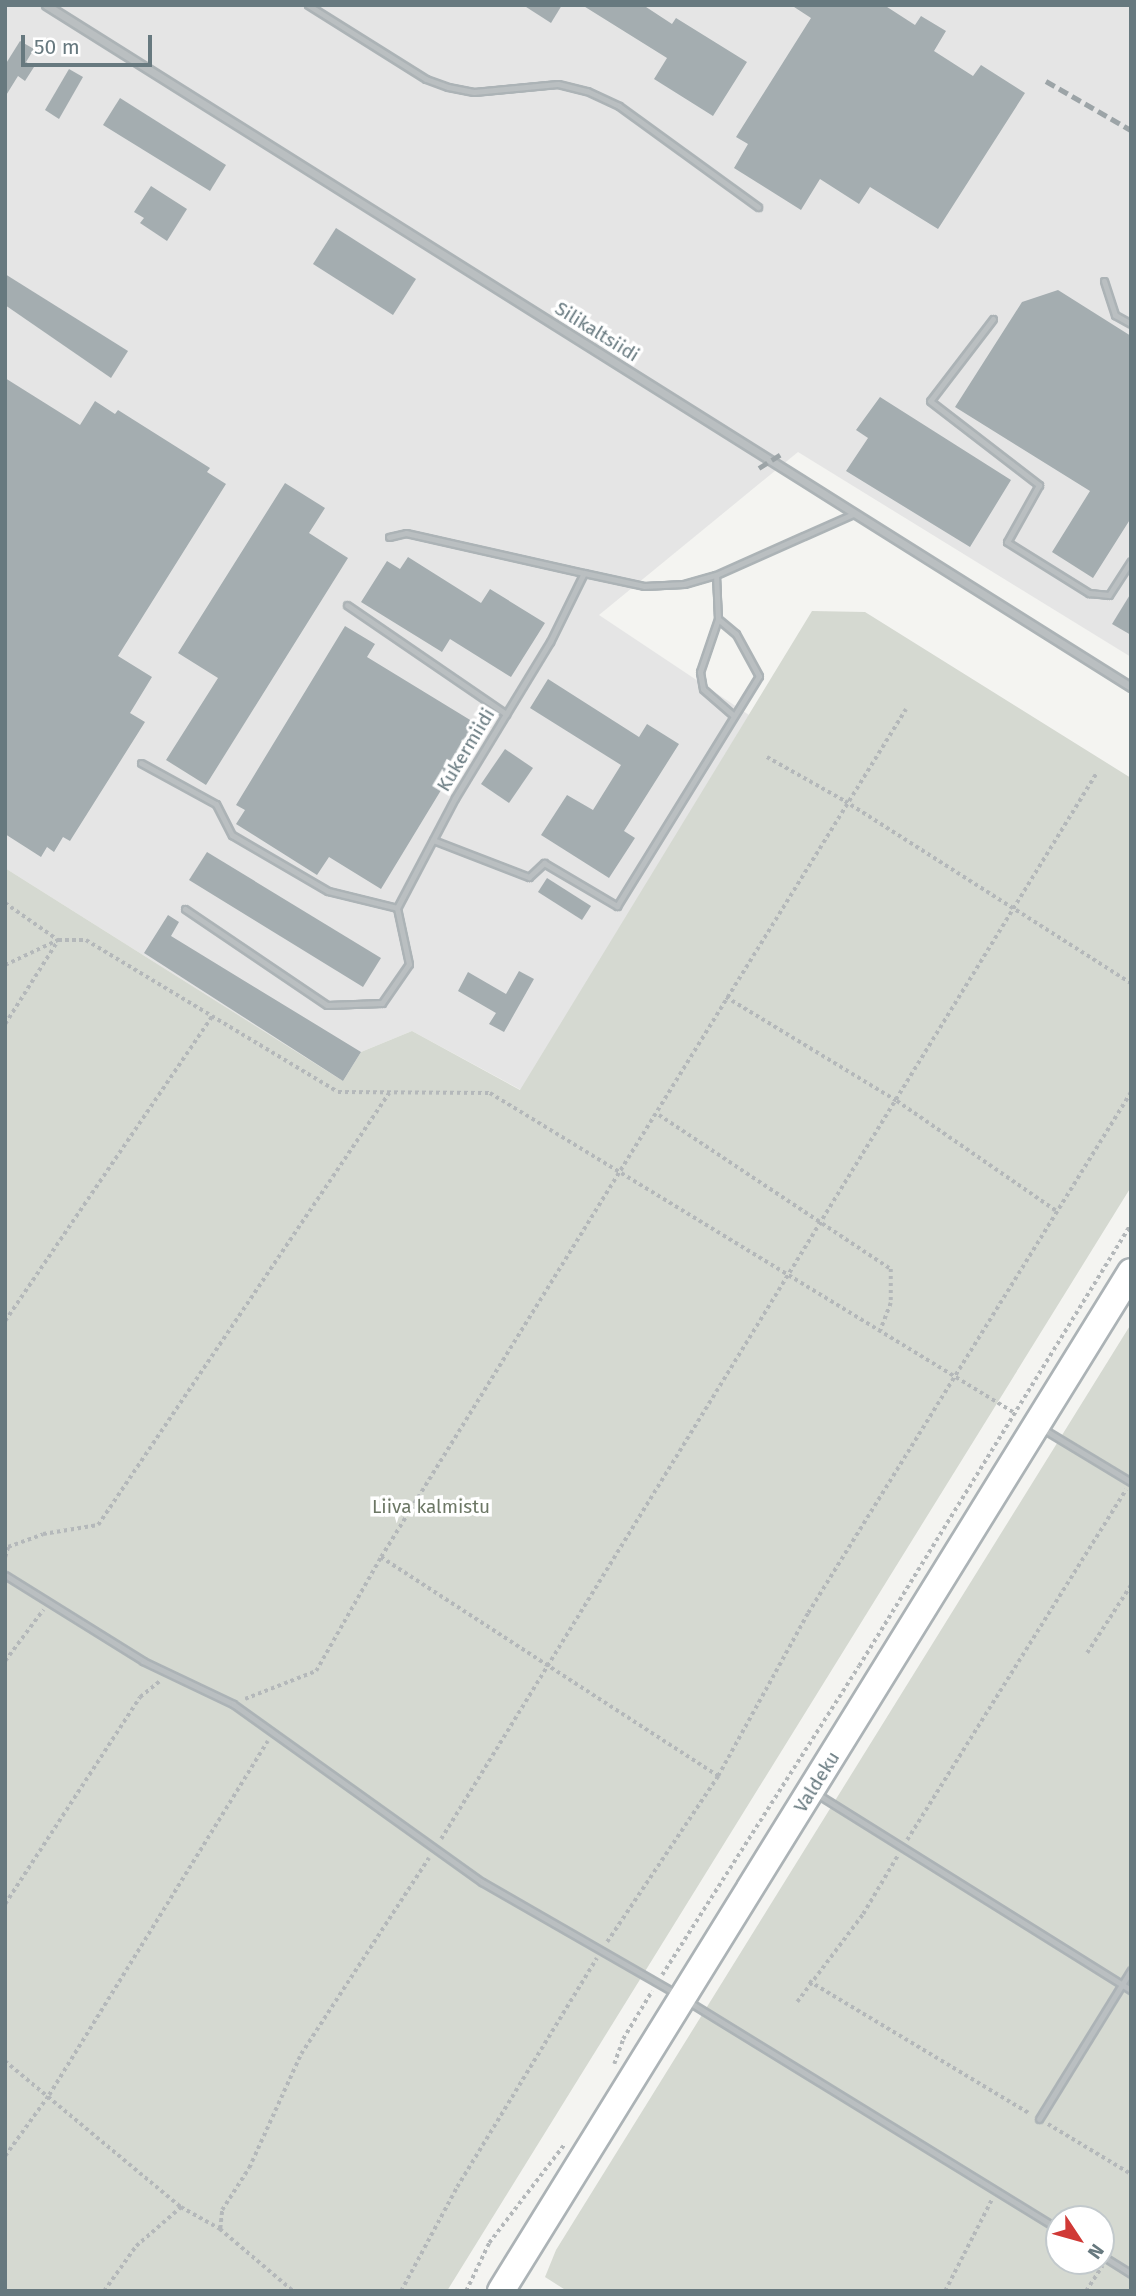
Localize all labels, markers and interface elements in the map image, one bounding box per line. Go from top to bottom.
scale bar [24,21,156,65]
text: 50 m [34,34,80,60]
street label: Silikaltsiidi [551,297,643,367]
street label: Kukermiidi [432,704,500,796]
park label: Liiva kalmistu [372,1496,490,1518]
street label: Valdeku [789,1747,845,1817]
north arrow [1045,2205,1115,2275]
text: N [1083,2240,1109,2263]

